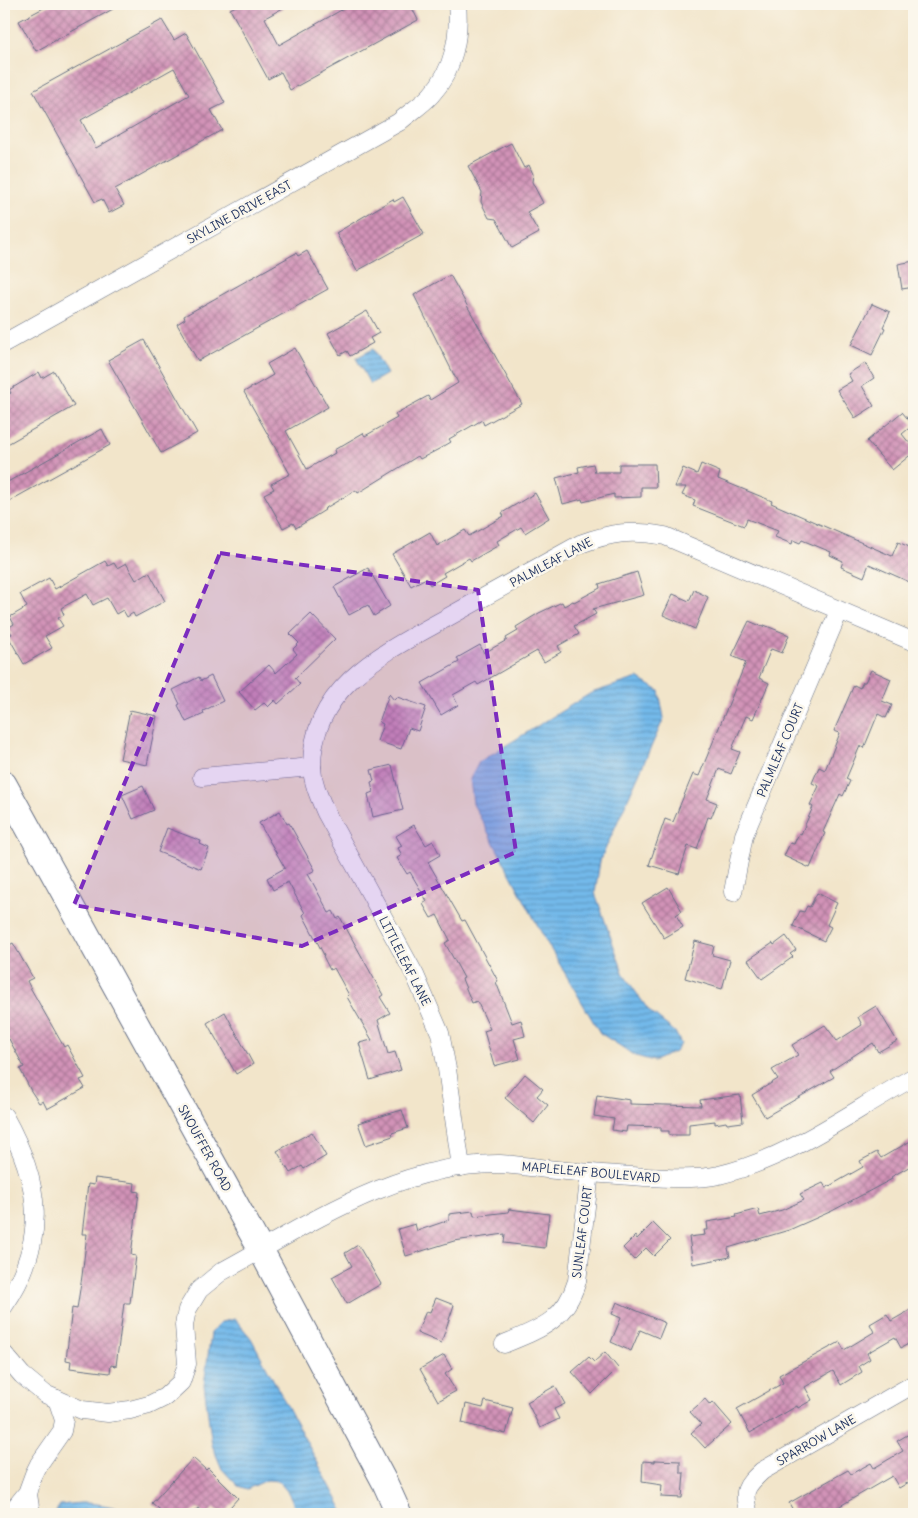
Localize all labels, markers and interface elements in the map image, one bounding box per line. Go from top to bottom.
street label: SKYLINE DRIVE EAST [184,177,294,247]
street label: PALMLEAF LANE [507,534,595,590]
street label: PALMLEAF COURT [753,701,807,799]
street label: LITTLELEAF LANE [376,914,434,1008]
street label: SNOUFFER ROAD [175,1102,235,1194]
street label: MAPLELEAF BOULEVARD [521,1158,661,1186]
street label: SUNLEAF COURT [569,1185,595,1279]
street label: SPARROW LANE [774,1411,858,1469]

